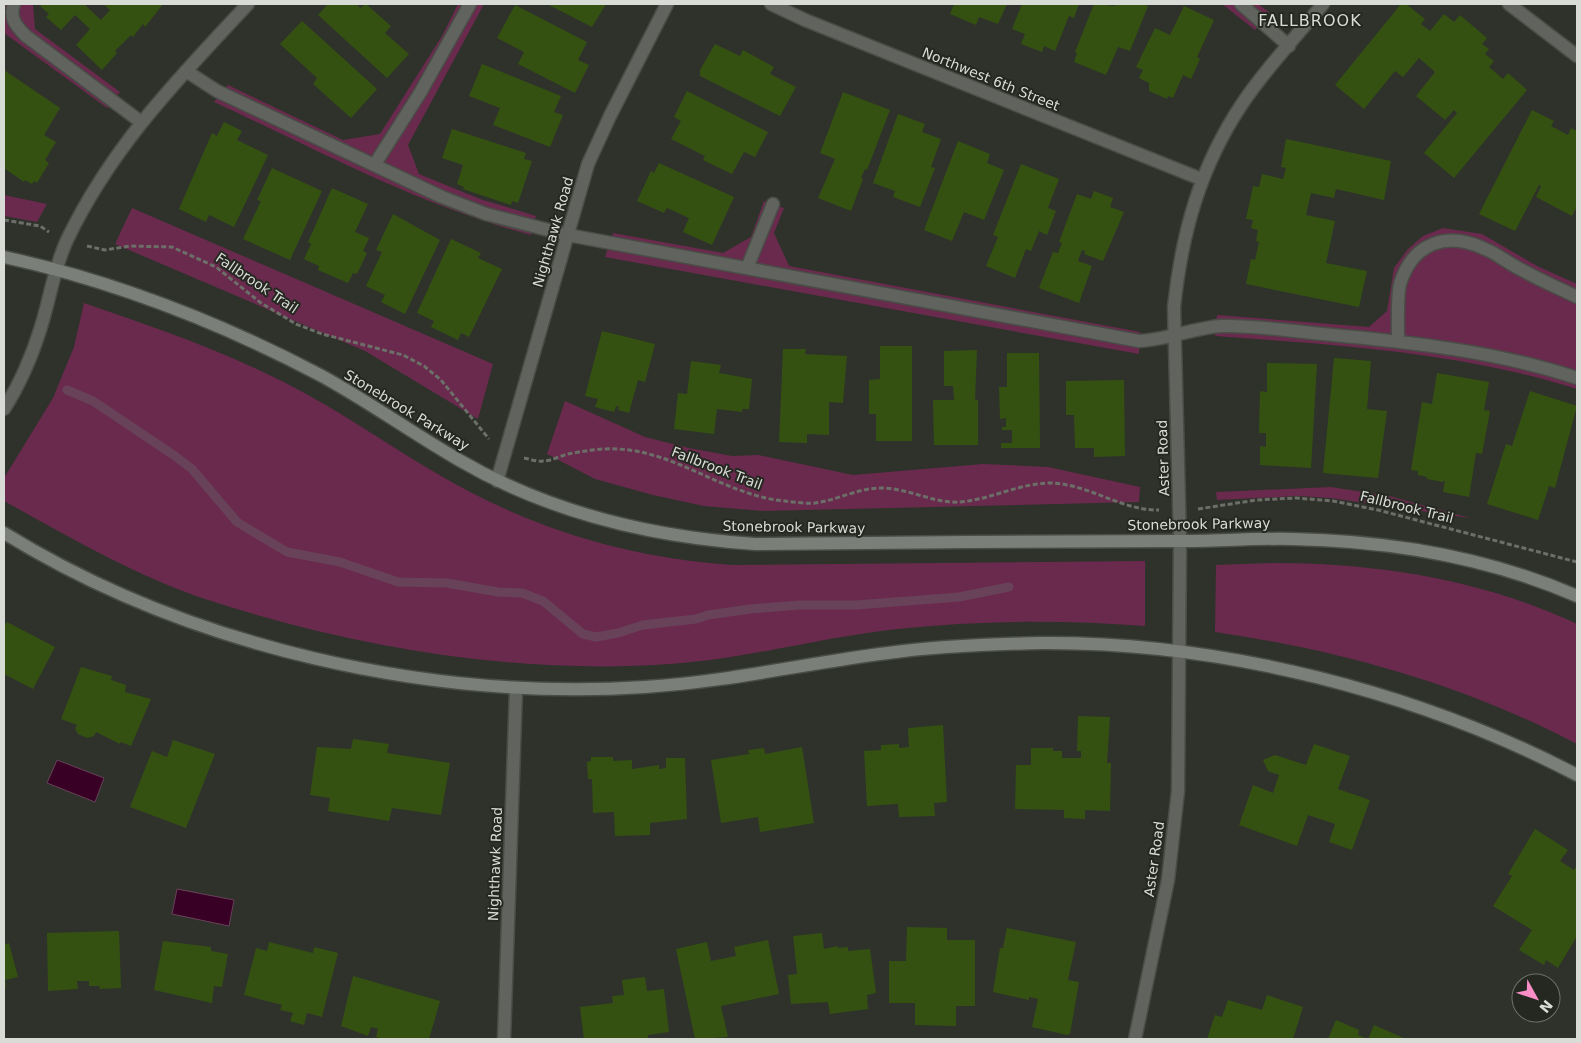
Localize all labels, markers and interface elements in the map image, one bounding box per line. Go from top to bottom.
district label: FALLBROOK [1258,11,1362,30]
street label: Northwest 6th Street [920,44,1062,114]
street label: Nighthawk Road [530,175,576,289]
street label: Fallbrook Trail [213,250,301,316]
street label: Stonebrook Parkway [342,366,472,454]
street label: Aster Road [1154,420,1172,496]
street label: Fallbrook Trail [669,443,765,493]
street label: Fallbrook Trail [1359,488,1455,526]
street label: Stonebrook Parkway [1127,515,1271,533]
street label: Stonebrook Parkway [722,518,866,536]
street label: Nighthawk Road [485,807,505,921]
street label: Aster Road [1141,820,1167,898]
north arrow [1511,973,1561,1023]
text: N [1536,997,1556,1016]

